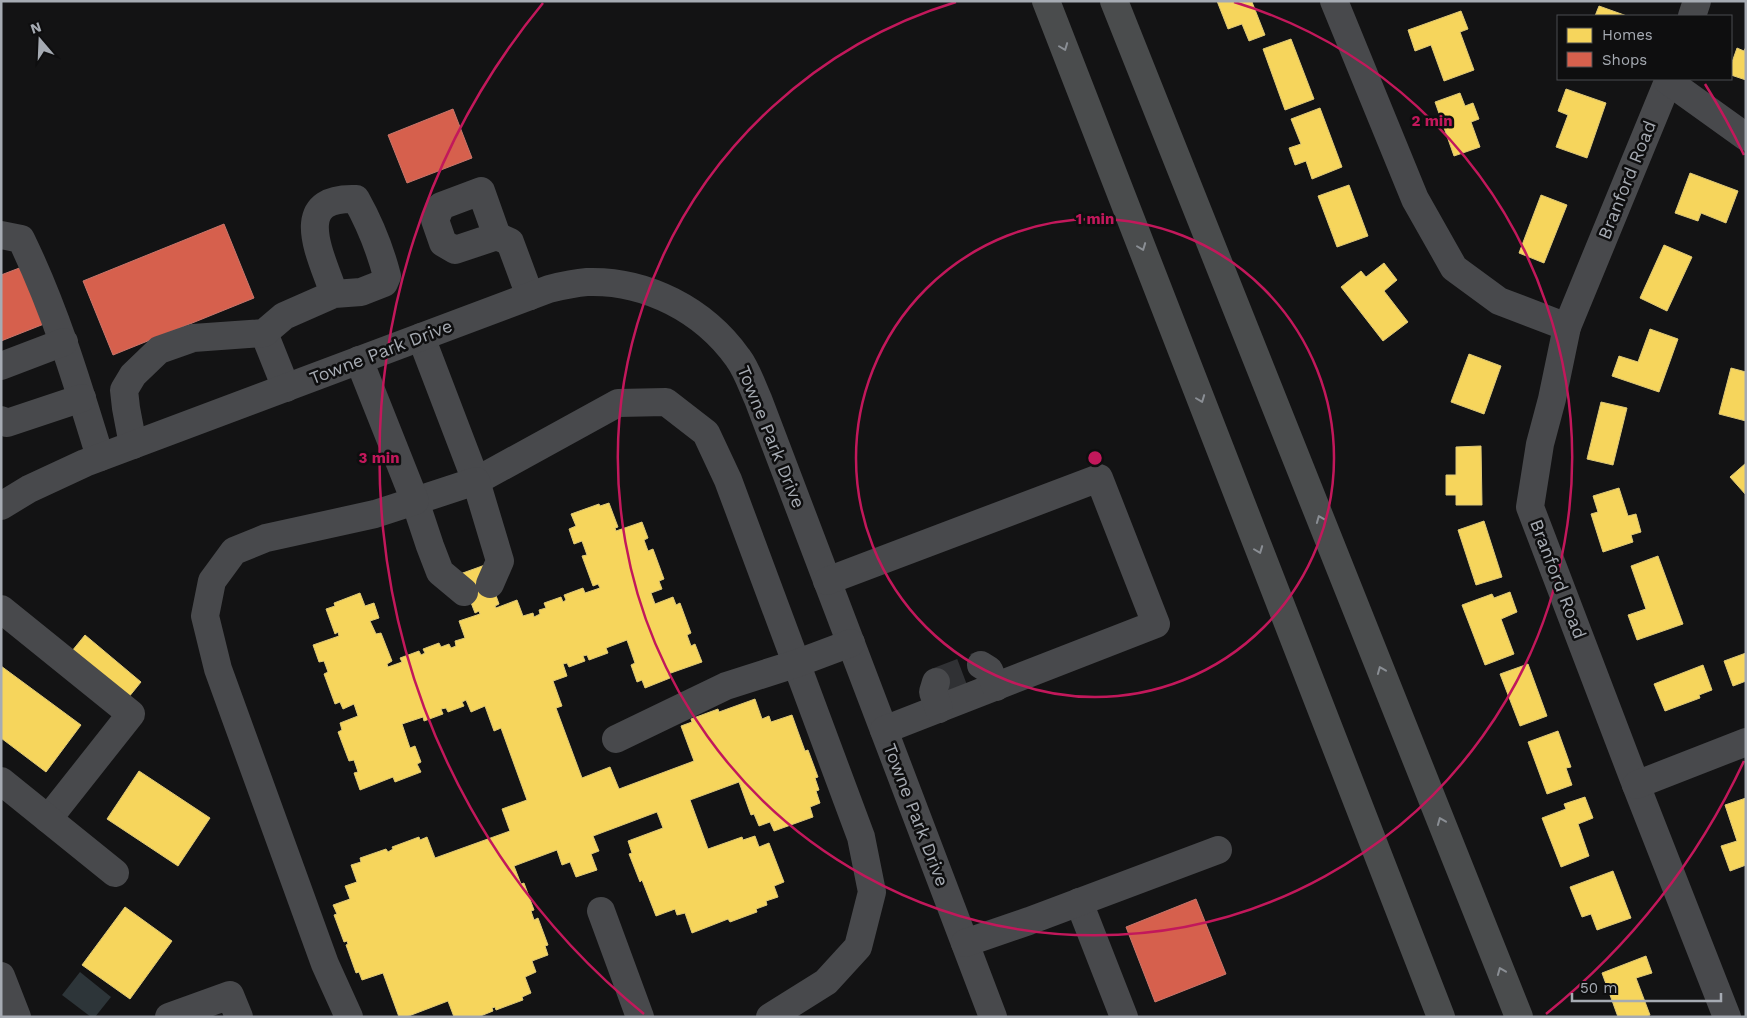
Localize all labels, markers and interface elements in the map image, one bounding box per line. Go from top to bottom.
north arrow [15,15,65,65]
legend [1557,15,1732,80]
text: N [28,18,43,37]
text: Homes [1602,26,1653,44]
one-way arrow [1058,42,1068,51]
text: Shops [1602,51,1647,69]
text: 2 min [1411,112,1453,130]
street label: Branford Road [1593,117,1660,242]
text: 1 min [1076,210,1114,228]
one-way arrow [1136,242,1146,251]
street label: Towne Park Drive [306,315,455,388]
street label: Towne Park Drive [733,363,810,511]
one-way arrow [1195,394,1205,402]
text: 3 min [359,449,399,467]
centre of rings [1086,449,1104,467]
one-way arrow [1316,515,1327,524]
street label: Branford Road [1526,516,1591,641]
one-way arrow [1253,545,1264,554]
one-way arrow [1376,666,1386,674]
street label: Towne Park Drive [880,740,953,889]
one-way arrow [1437,817,1447,825]
one-way arrow [1497,968,1507,976]
scale bar [1572,970,1721,1002]
text: 50 m [1580,979,1617,997]

